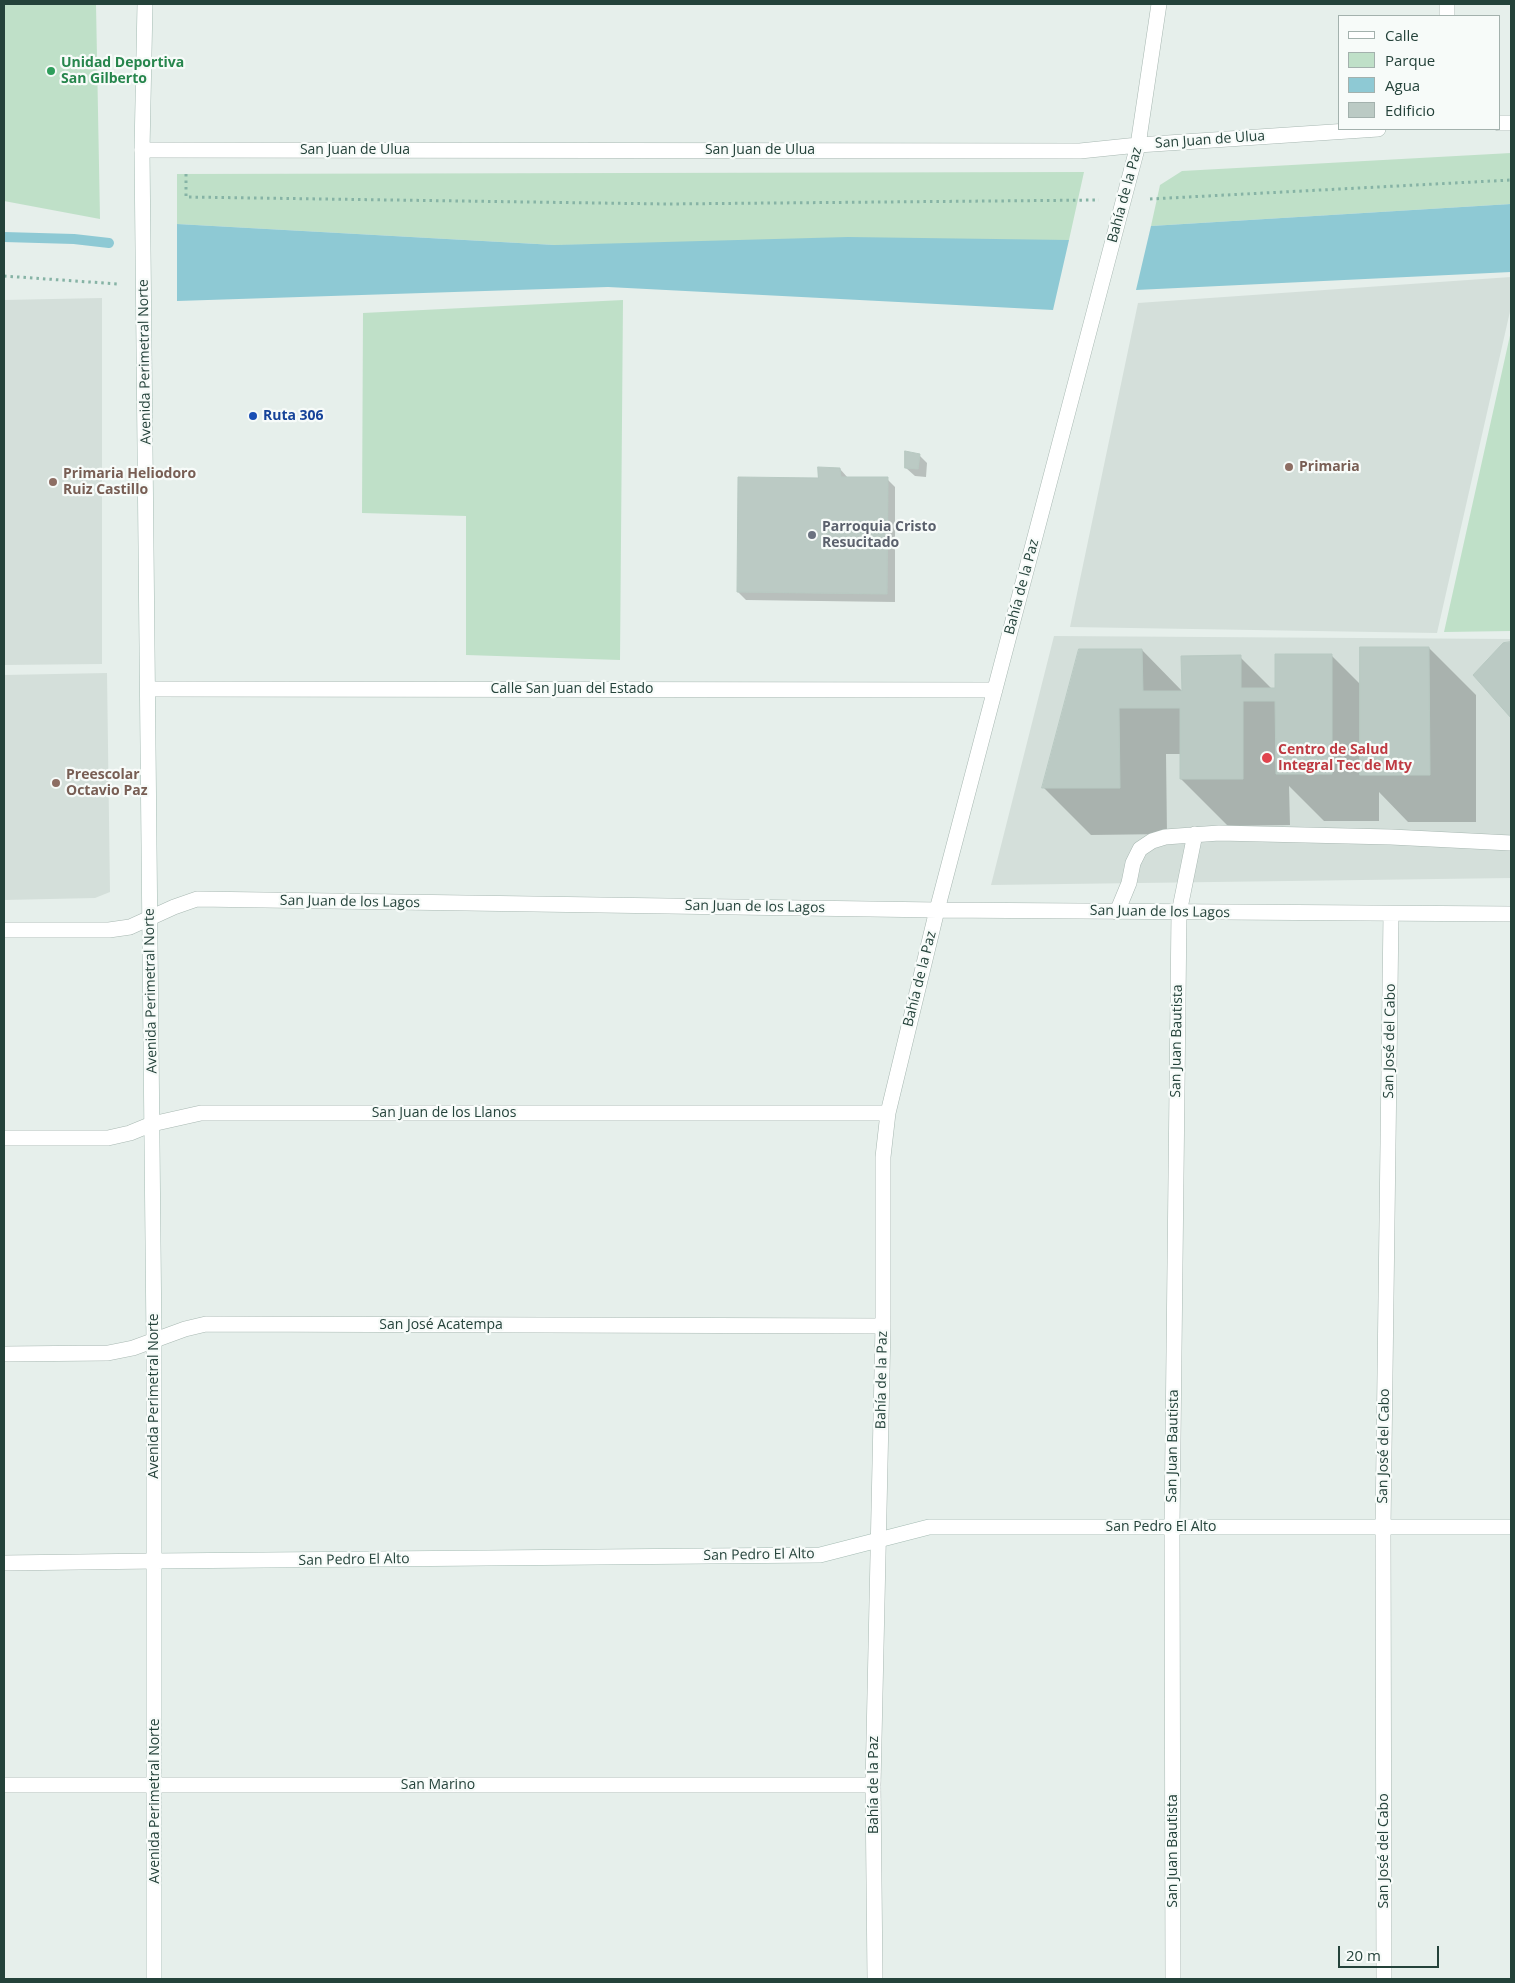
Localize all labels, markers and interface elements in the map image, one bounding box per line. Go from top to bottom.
legend [1338,15,1500,130]
text: Calle [1385,25,1419,45]
text: Parque [1385,50,1435,70]
place label: Unidad Deportiva San Gilberto [61,55,184,88]
marker: Unidad Deportiva San Gilberto [45,65,57,77]
text: Agua [1385,75,1420,95]
text: Edificio [1385,100,1435,120]
street label: San Juan de Ulua [1154,128,1266,152]
street label: San Juan de Ulua [300,142,410,158]
street label: San Juan de Ulua [705,142,815,158]
street label: Bahía de la Paz [1104,145,1146,245]
street label: Avenida Perimetral Norte [135,279,155,445]
place label: Ruta 306 [263,408,324,424]
marker: Ruta 306 [247,410,259,422]
place label: Primaria [1299,459,1360,475]
marker: Primaria [1283,461,1295,473]
place label: Primaria Heliodoro Ruiz Castillo [63,466,196,498]
marker: Primaria Heliodoro Ruiz Castillo [47,476,59,488]
place label: Parroquia Cristo Resucitado [822,519,936,552]
marker: Parroquia Cristo Resucitado [806,529,818,541]
street label: Bahía de la Paz [1001,537,1043,637]
street label: Calle San Juan del Estado [491,681,653,697]
place label: Centro de Salud Integral Tec de Mty [1278,742,1412,774]
marker: Centro de Salud Integral Tec de Mty [1260,751,1274,765]
place label: Preescolar Octavio Paz [66,767,147,800]
marker: Preescolar Octavio Paz [50,777,62,789]
street label: San Juan de los Lagos [280,892,420,912]
street label: San Juan de los Lagos [685,897,825,917]
street label: San Juan de los Lagos [1090,902,1230,922]
street label: Avenida Perimetral Norte [141,908,161,1074]
street label: Bahía de la Paz [900,929,940,1029]
street label: San José del Cabo [1381,983,1399,1099]
street label: San Juan Bautista [1168,984,1186,1098]
street label: San Juan de los Llanos [372,1105,516,1121]
street label: Avenida Perimetral Norte [146,1313,162,1479]
street label: San José Acatempa [379,1317,503,1333]
street label: Bahía de la Paz [873,1331,891,1429]
street label: San José del Cabo [1375,1388,1393,1504]
street label: San Juan Bautista [1164,1389,1182,1503]
street label: San Pedro El Alto [1105,1519,1217,1535]
street label: San Pedro El Alto [703,1546,815,1564]
street label: San Pedro El Alto [298,1551,410,1569]
street label: Avenida Perimetral Norte [147,1718,163,1884]
street label: Bahía de la Paz [866,1736,882,1834]
street label: San Marino [401,1777,475,1793]
street label: San José del Cabo [1376,1793,1392,1909]
street label: San Juan Bautista [1165,1794,1181,1908]
scale bar [1340,1936,1441,1968]
text: 20 m [1346,1945,1381,1965]

